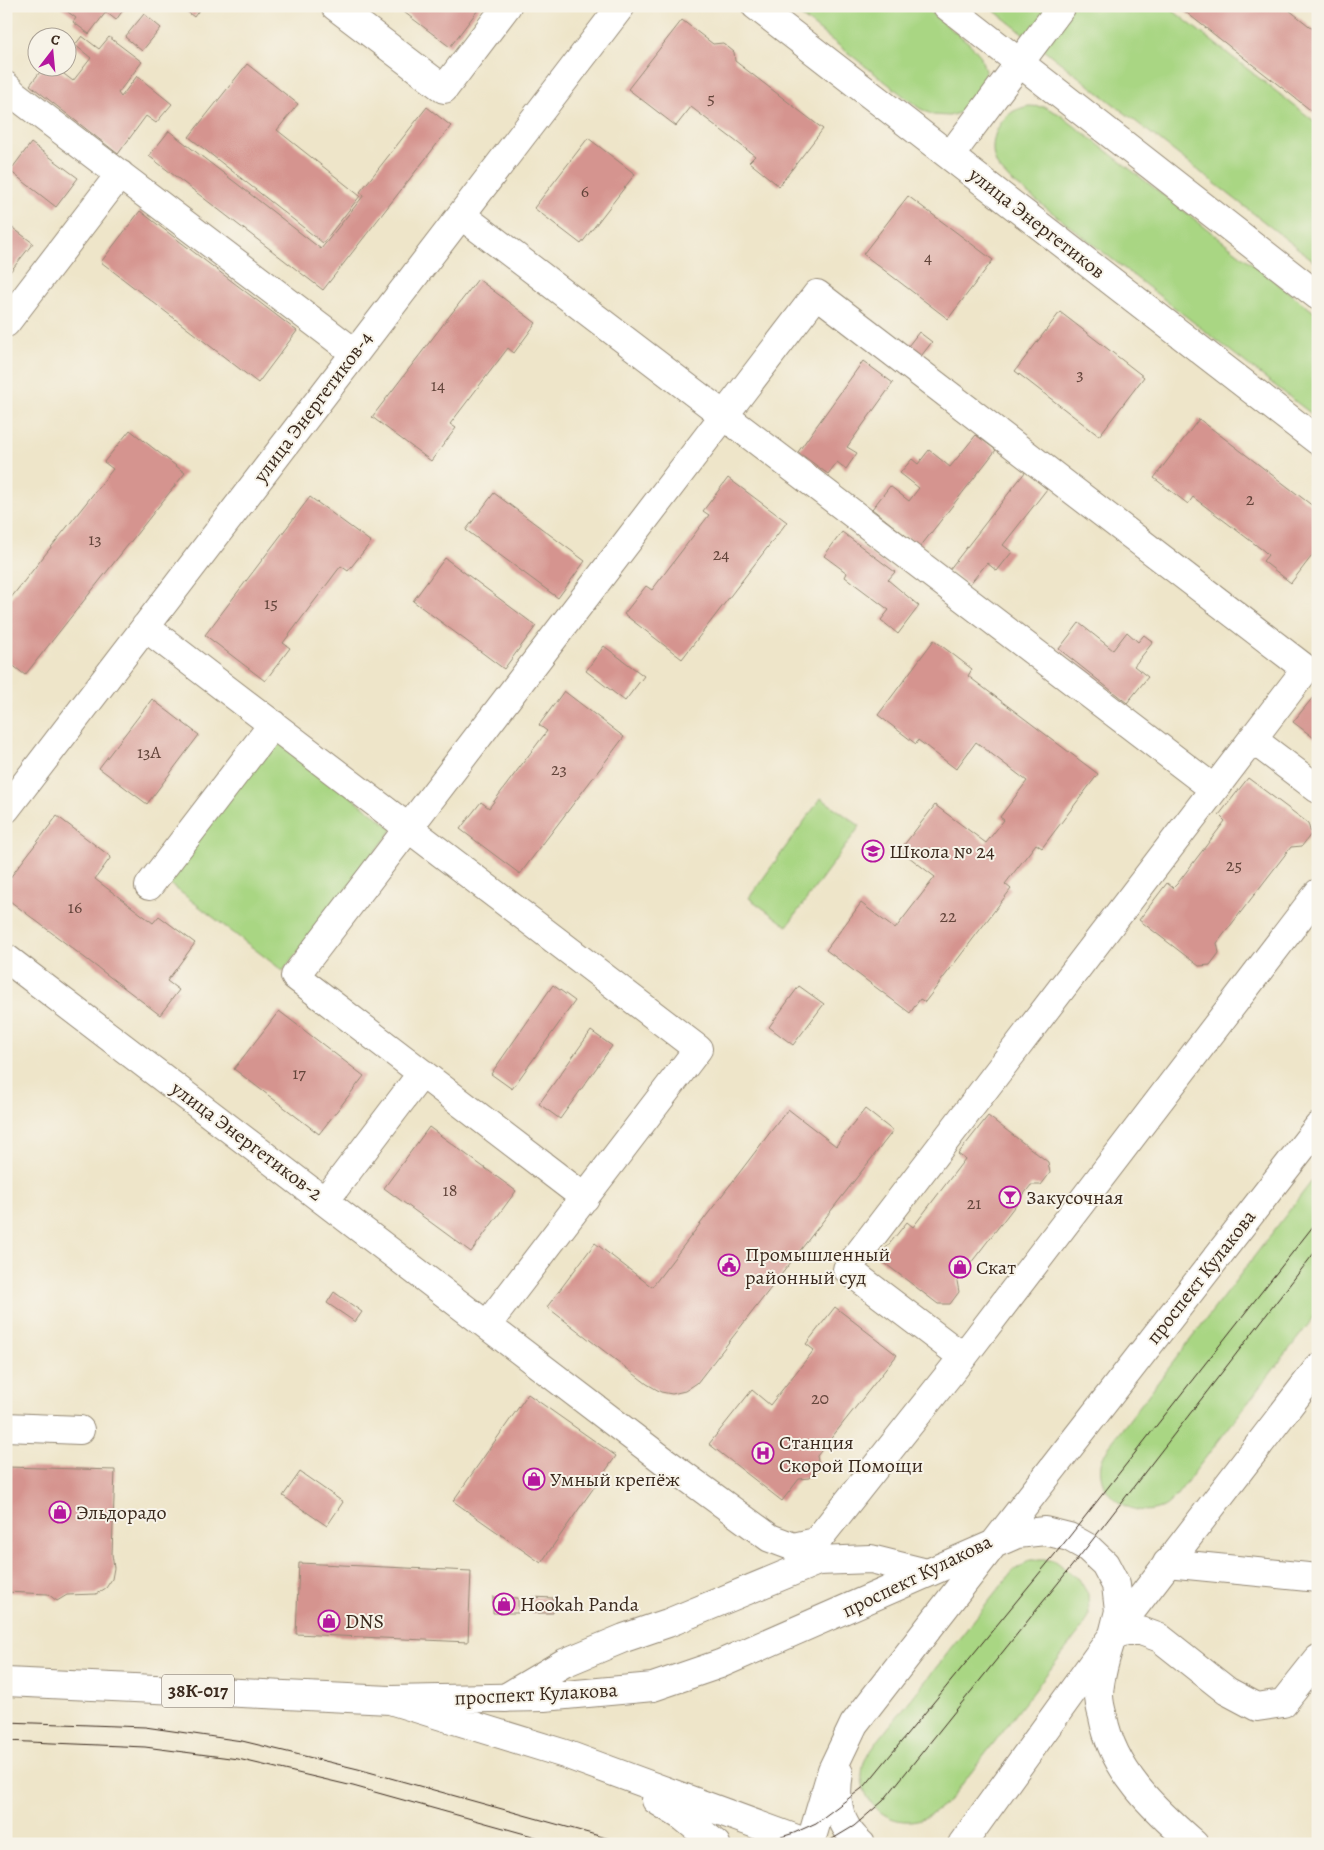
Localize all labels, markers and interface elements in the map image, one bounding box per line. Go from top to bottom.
north arrow [28,28,78,78]
text: С [49,30,63,50]
house number: 5 [707,86,715,110]
street label: улица Энергетиков [962,161,1111,285]
house number: 6 [581,179,589,203]
house number: 4 [924,245,932,269]
street label: улица Энергетиков-4 [247,326,379,489]
house number: 3 [1076,362,1084,386]
house number: 14 [431,373,445,397]
house number: 2 [1246,487,1255,511]
house number: 13 [88,527,102,551]
house number: 24 [713,542,729,566]
house number: 15 [264,591,278,615]
house number: 13А [137,740,162,764]
house number: 23 [551,757,567,781]
place label: Школа № 24 [889,838,995,865]
school or university icon: Школа № 24 [861,839,885,863]
house number: 25 [1226,853,1242,877]
house number: 16 [68,895,82,919]
house number: 22 [939,904,957,928]
house number: 17 [292,1061,306,1085]
street label: улица Энергетиков-2 [165,1074,329,1207]
house number: 18 [443,1178,457,1202]
place label: Закусочная [1026,1184,1123,1211]
bar icon: Закусочная [998,1185,1022,1209]
house number: 21 [967,1191,981,1215]
street label: проспект Кулакова [1140,1204,1262,1350]
place label: Промышленный районный суд [745,1241,890,1291]
public building icon: Промышленный районный суд [717,1253,741,1277]
place label: Скат [976,1254,1016,1281]
shop icon: Скат [948,1255,972,1279]
house number: 20 [811,1386,829,1410]
place label: Станция Скорой Помощи [779,1429,923,1479]
hospital icon: Станция Скорой Помощи [751,1441,775,1465]
place label: Умный крепёж [550,1466,680,1493]
shop icon: Умный крепёж [522,1467,546,1491]
place label: Эльдорадо [76,1499,167,1526]
shop icon: Эльдорадо [48,1500,72,1524]
street label: проспект Кулакова [838,1528,997,1624]
place label: Hookah Panda [520,1591,640,1618]
shop icon: Hookah Panda [492,1592,516,1616]
place label: DNS [345,1608,384,1635]
shop icon: DNS [317,1609,341,1633]
road number: 38К-017 [162,1674,234,1708]
street label: проспект Кулакова [454,1676,619,1712]

